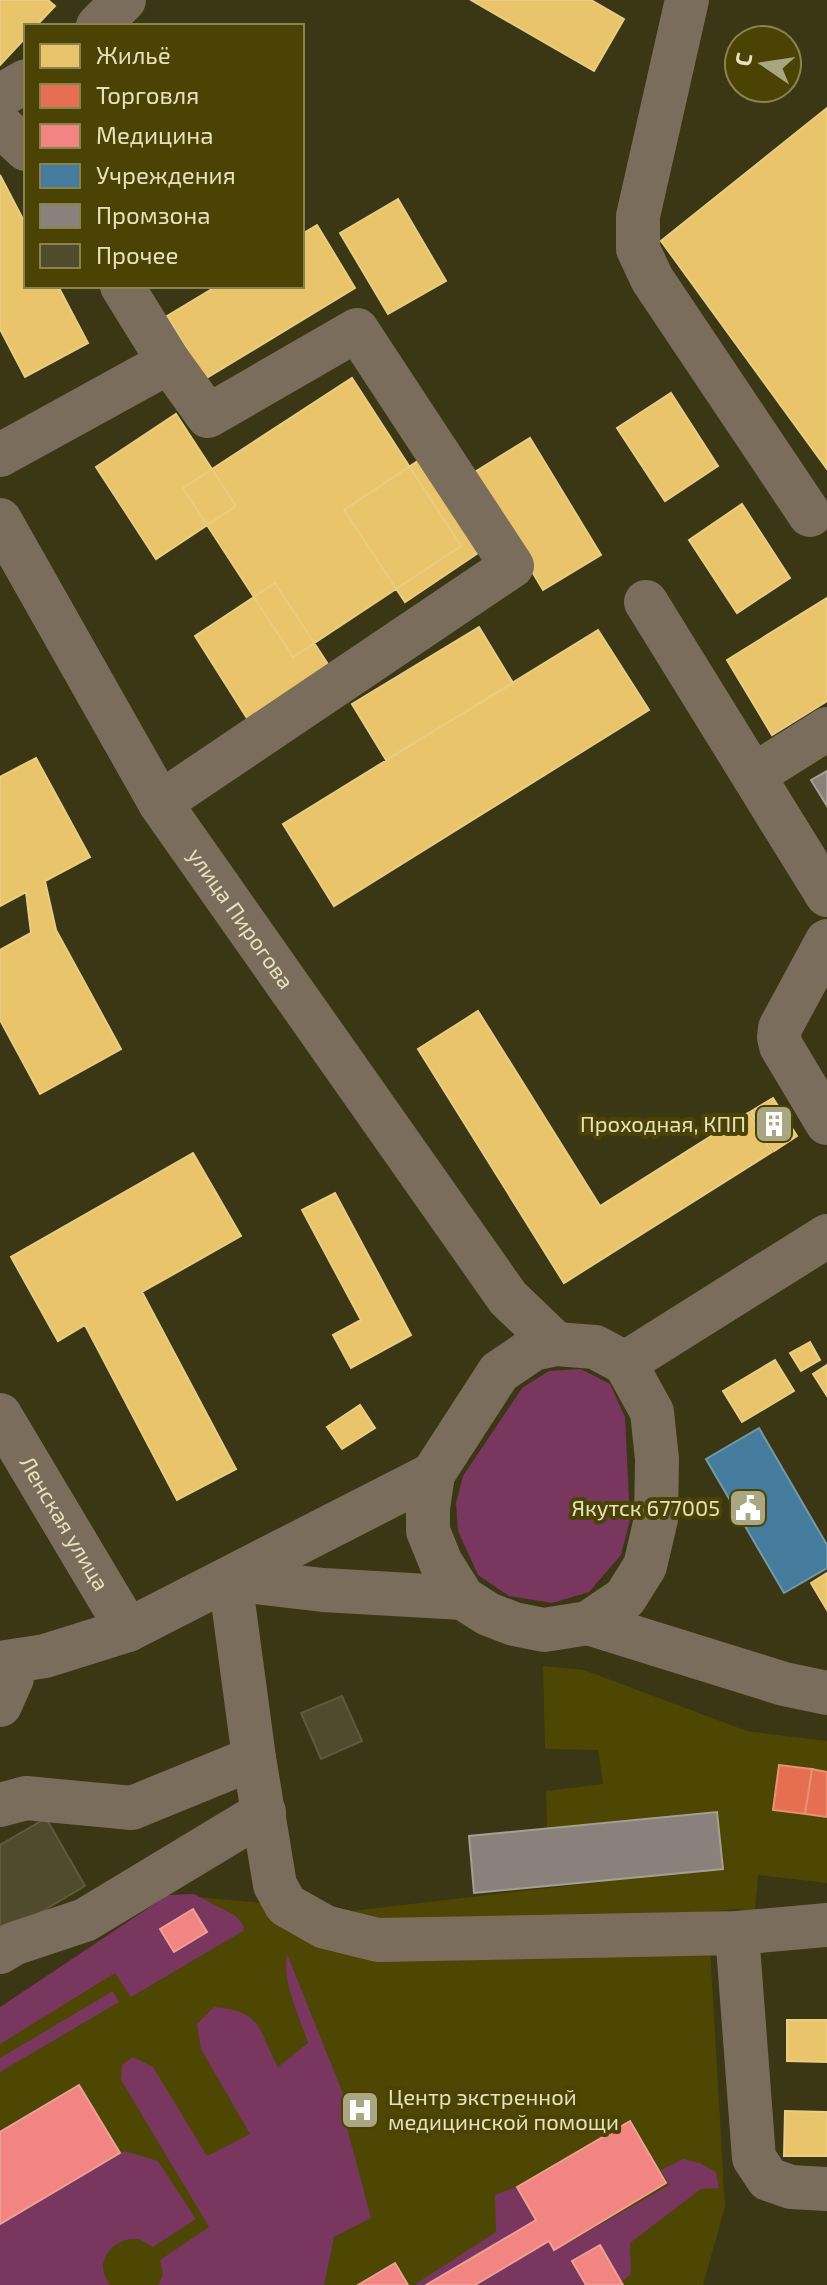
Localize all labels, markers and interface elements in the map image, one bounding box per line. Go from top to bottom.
legend [24,24,304,288]
north arrow [723,24,803,104]
text: Жильё [96,40,171,69]
text: С [728,50,757,69]
text: Торговля [96,80,199,109]
text: Медицина [96,120,214,149]
text: Учреждения [96,160,236,189]
text: Промзона [96,200,211,229]
text: Прочее [96,240,178,269]
street label: улица Пирогова [183,842,300,993]
building icon: Проходная, КПП [753,1103,795,1145]
place label: Проходная, КПП [580,1110,746,1136]
street label: Ленская улица [15,1451,115,1595]
public building icon: Якутск 677005 [727,1487,769,1529]
place label: Якутск 677005 [571,1494,720,1521]
place label: Центр экстренной медицинской помощи [388,2083,619,2134]
hospital icon: Центр экстренной медицинской помощи [339,2089,381,2131]

